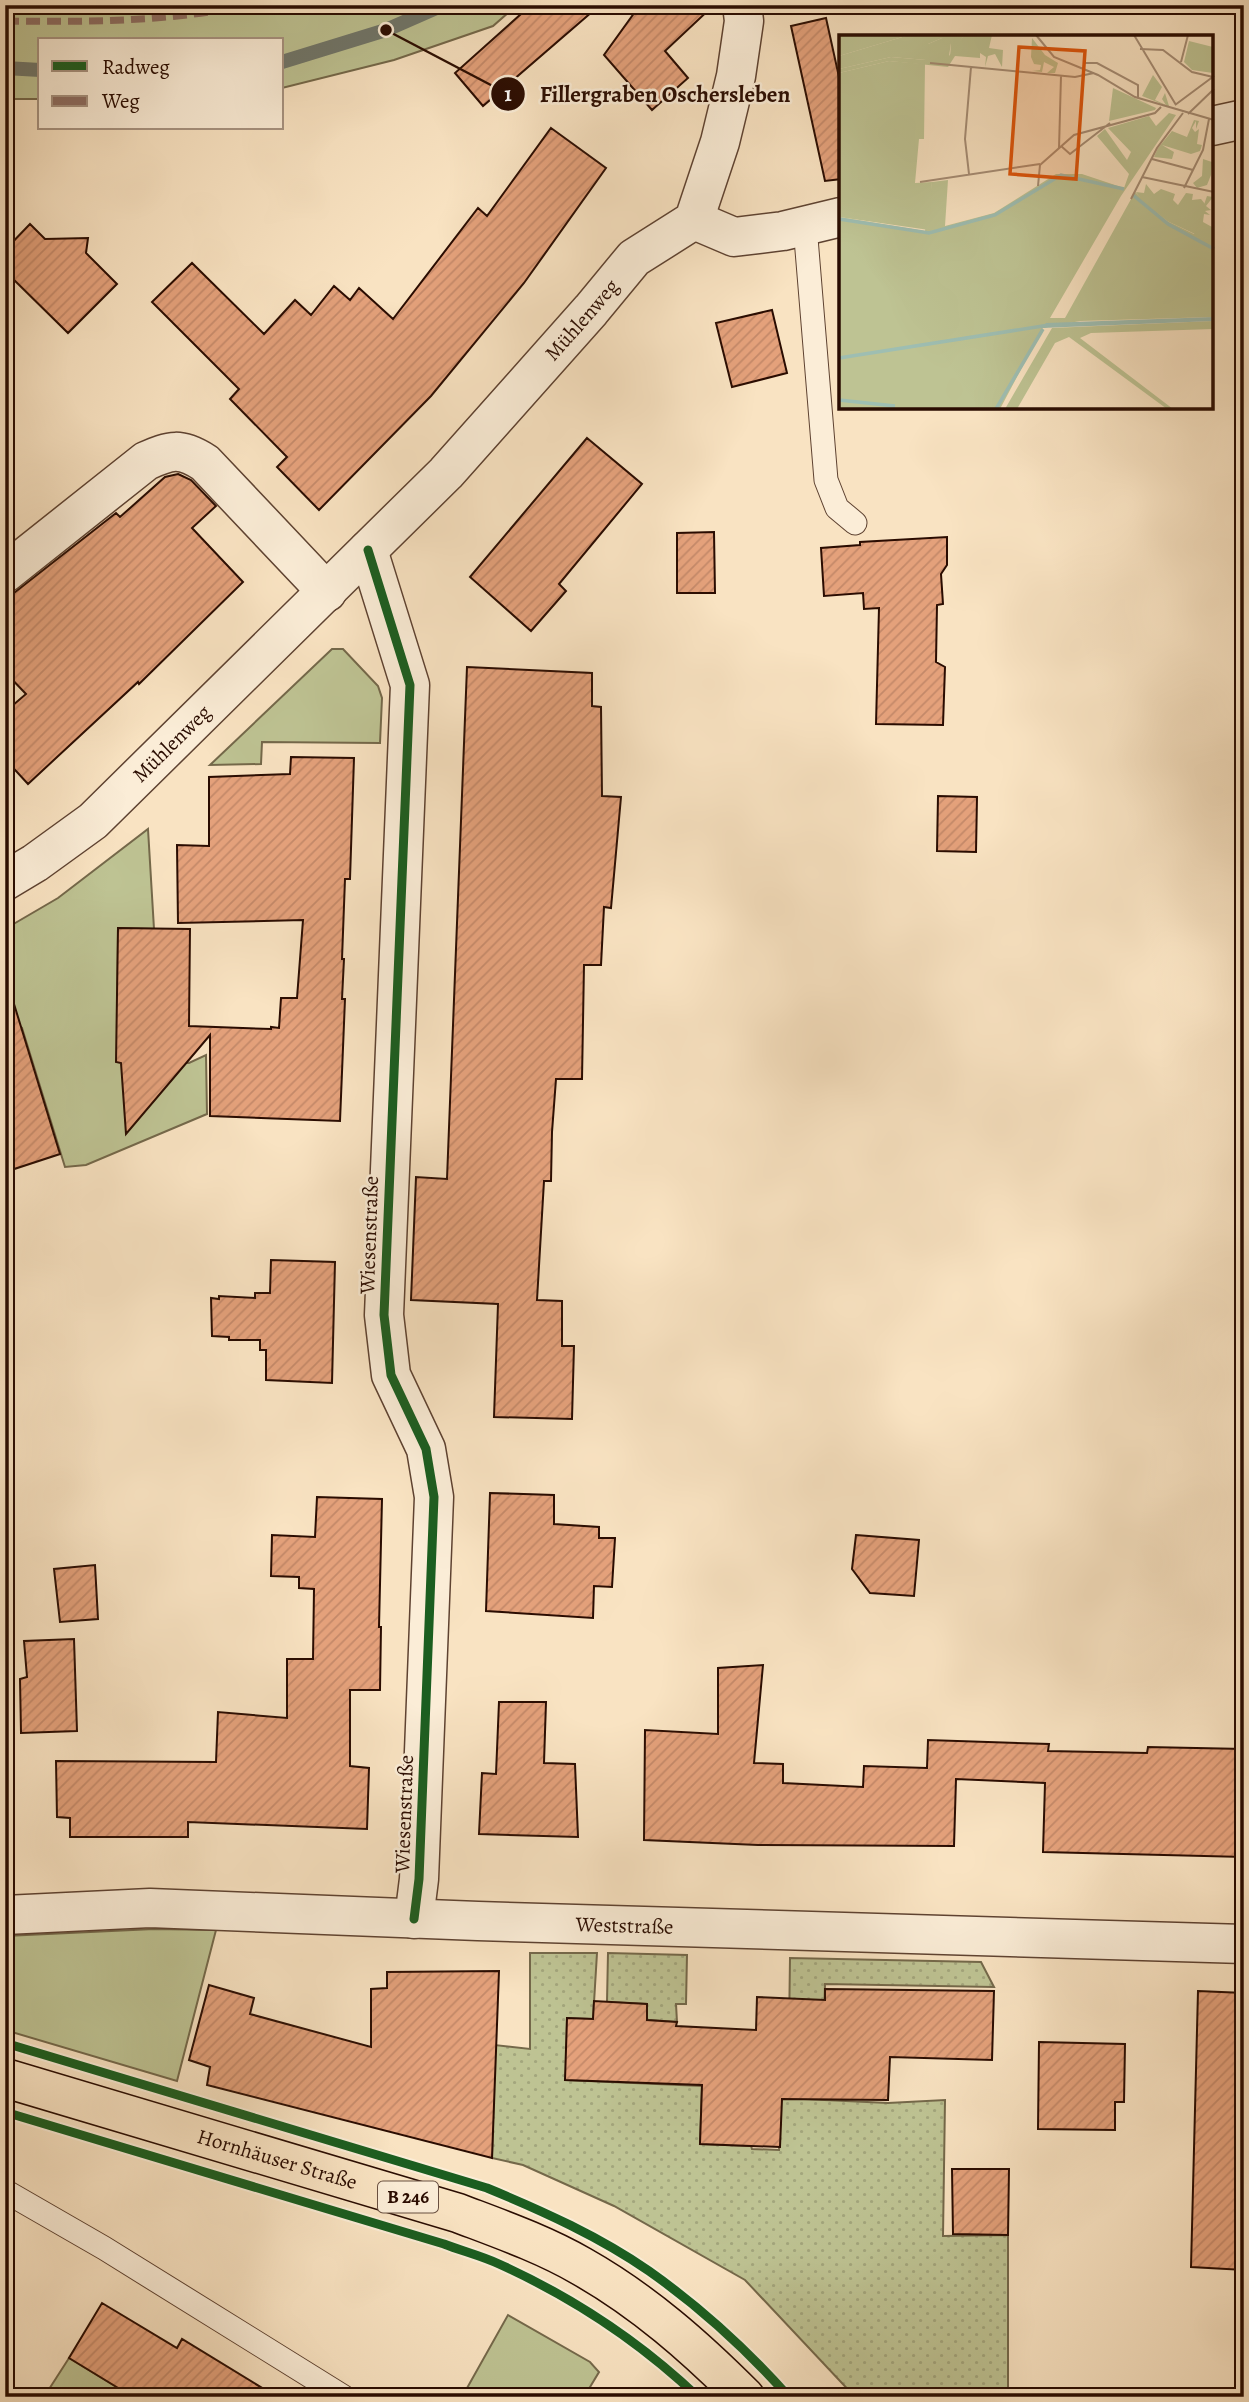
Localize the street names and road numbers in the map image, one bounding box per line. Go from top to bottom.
street label: Mühlenweg [538,273,625,367]
street label: Mühlenweg [126,698,217,789]
street label: Wiesenstraße [353,1175,385,1296]
street label: Wiesenstraße [388,1754,420,1875]
street label: Weststraße [574,1910,674,1941]
street label: Hornhäuser Straße [194,2122,360,2196]
road number: B 246 [378,2182,438,2212]

